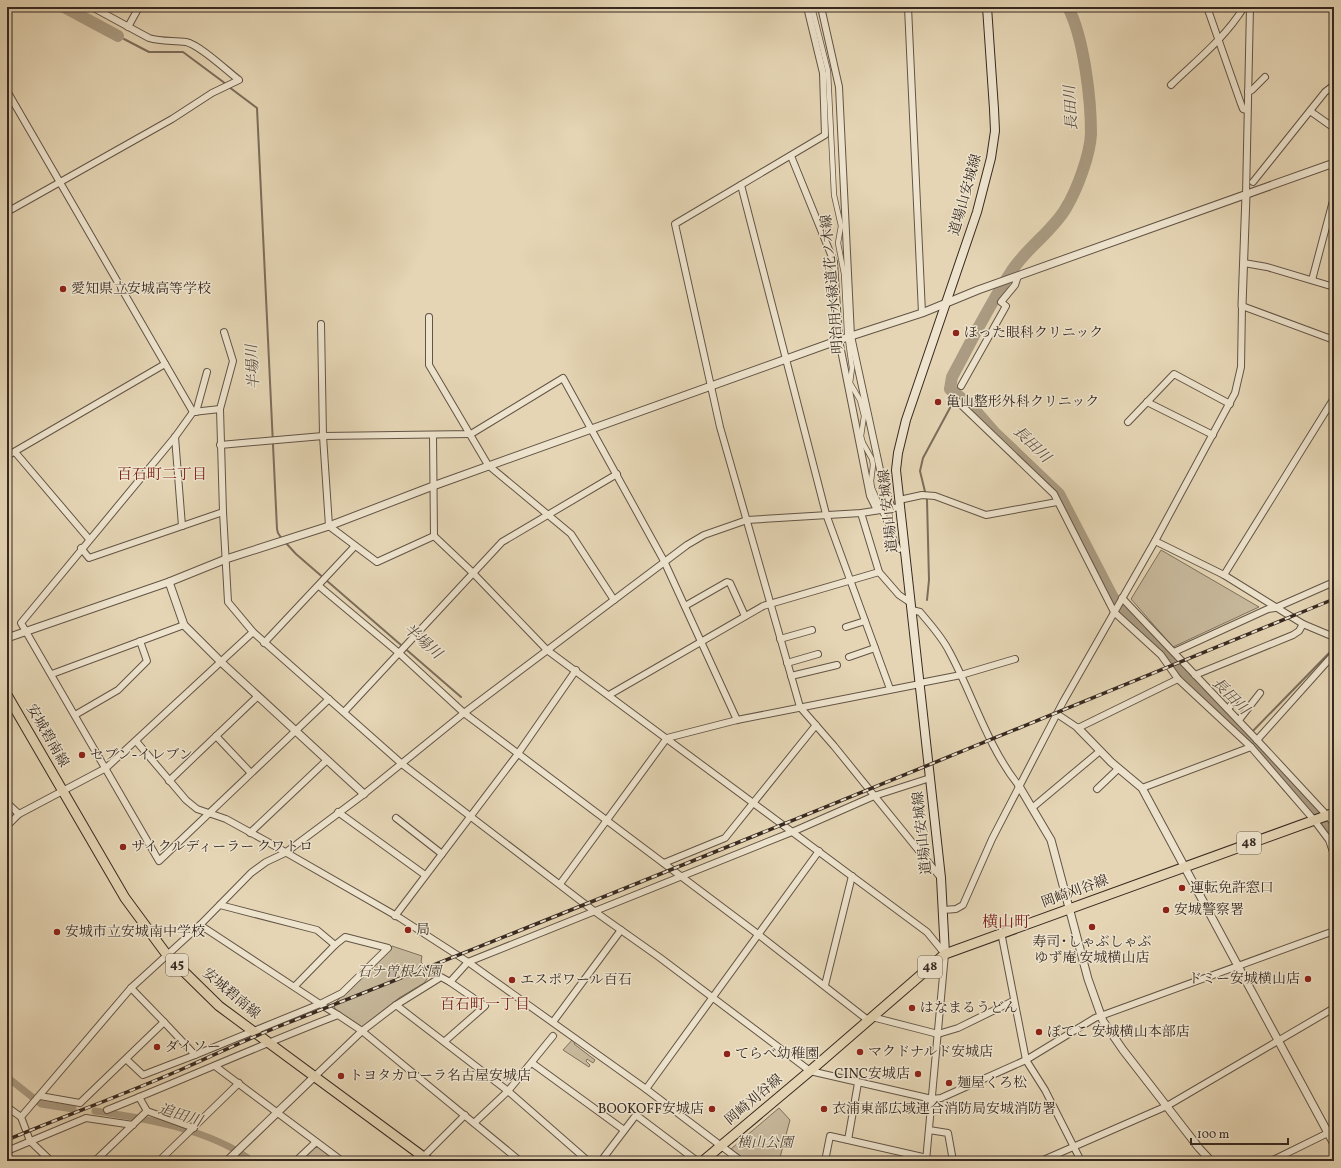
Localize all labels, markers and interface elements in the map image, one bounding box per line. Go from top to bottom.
water label: 長田川 [1060,83,1084,131]
street label: 道場山安城線 [945,152,987,238]
street label: 明治用水緑道花ノ木線 [817,213,849,355]
place label: 愛知県立安城高等学校 [71,280,211,299]
marker: 愛知県立安城高等学校 [58,284,68,294]
place label: ほった眼科クリニック [964,324,1103,343]
marker: ほった眼科クリニック [951,328,961,338]
water label: 半場川 [242,342,266,390]
place label: 亀山整形外科クリニック [946,393,1099,412]
marker: 亀山整形外科クリニック [933,397,943,407]
water label: 長田川 [1008,422,1056,470]
district label: 百石町二丁目 [117,465,207,486]
street label: 道場山安城線 [875,468,903,554]
water label: 半場川 [398,619,447,666]
water label: 長田川 [1207,674,1255,722]
street label: 安城碧南線 [21,701,73,771]
place label: セブン-イレブン [90,746,193,765]
marker: セブン-イレブン [77,750,87,760]
street label: 道場山安城線 [909,790,937,876]
road number: 48 [1237,832,1261,854]
place label: サイクルディーラー クワトロ [131,838,313,857]
marker: サイクルディーラー クワトロ [118,842,128,852]
street label: 岡崎刈谷線 [1039,871,1111,913]
place label: 運転免許窓口 [1190,879,1274,898]
marker: 運転免許窓口 [1177,883,1187,893]
place label: 安城警察署 [1174,901,1244,920]
marker: 安城警察署 [1161,905,1171,915]
district label: 横山町 [982,912,1030,934]
place label: 局 [416,921,430,940]
marker: 寿司･しゃぶしゃぶ ゆず庵 安城横山店 [1087,922,1097,932]
place label: 安城市立安城南中学校 [65,923,205,942]
marker: 局 [403,925,413,935]
marker: 安城市立安城南中学校 [52,927,62,937]
place label: 寿司･しゃぶしゃぶ ゆず庵 安城横山店 [1033,933,1152,968]
road number: 45 [166,954,188,976]
road number: 48 [918,956,942,978]
park label: 石ナ曽根公園 [357,963,443,982]
street label: 安城碧南線 [198,964,264,1024]
place label: ドミー安城横山店 [1188,970,1300,989]
place label: エスポワール百石 [520,971,632,990]
marker: ドミー安城横山店 [1303,974,1313,984]
marker: エスポワール百石 [507,975,517,985]
district label: 百石町一丁目 [440,995,530,1016]
place label: はなまるうどん [920,999,1018,1018]
marker: はなまるうどん [907,1003,917,1013]
place label: ぼてこ 安城横山本部店 [1047,1023,1190,1042]
marker: ぼてこ 安城横山本部店 [1034,1027,1044,1037]
place label: ダイソー [165,1038,221,1057]
marker: ダイソー [152,1042,162,1052]
place label: マクドナルド安城店 [868,1043,993,1062]
place label: てらべ幼稚園 [735,1045,819,1064]
marker: マクドナルド安城店 [855,1047,865,1057]
marker: てらべ幼稚園 [722,1049,732,1059]
place label: CINC安城店 [834,1065,910,1084]
place label: トヨタカローラ名古屋安城店 [349,1067,531,1086]
marker: CINC安城店 [913,1069,923,1079]
street label: 岡崎刈谷線 [721,1070,787,1130]
marker: トヨタカローラ名古屋安城店 [336,1071,346,1081]
place label: 麺屋くろ松 [957,1074,1027,1093]
marker: 麺屋くろ松 [944,1078,954,1088]
water label: 追田川 [155,1099,207,1134]
place label: BOOKOFF安城店 [598,1100,704,1119]
place label: 衣浦東部広域連合消防局安城消防署 [832,1100,1056,1119]
marker: BOOKOFF安城店 [707,1104,717,1114]
marker: 衣浦東部広域連合消防局安城消防署 [819,1104,829,1114]
scale bar [1191,1120,1288,1146]
text: 100 m [1197,1127,1230,1143]
park label: 横山公園 [737,1134,795,1153]

